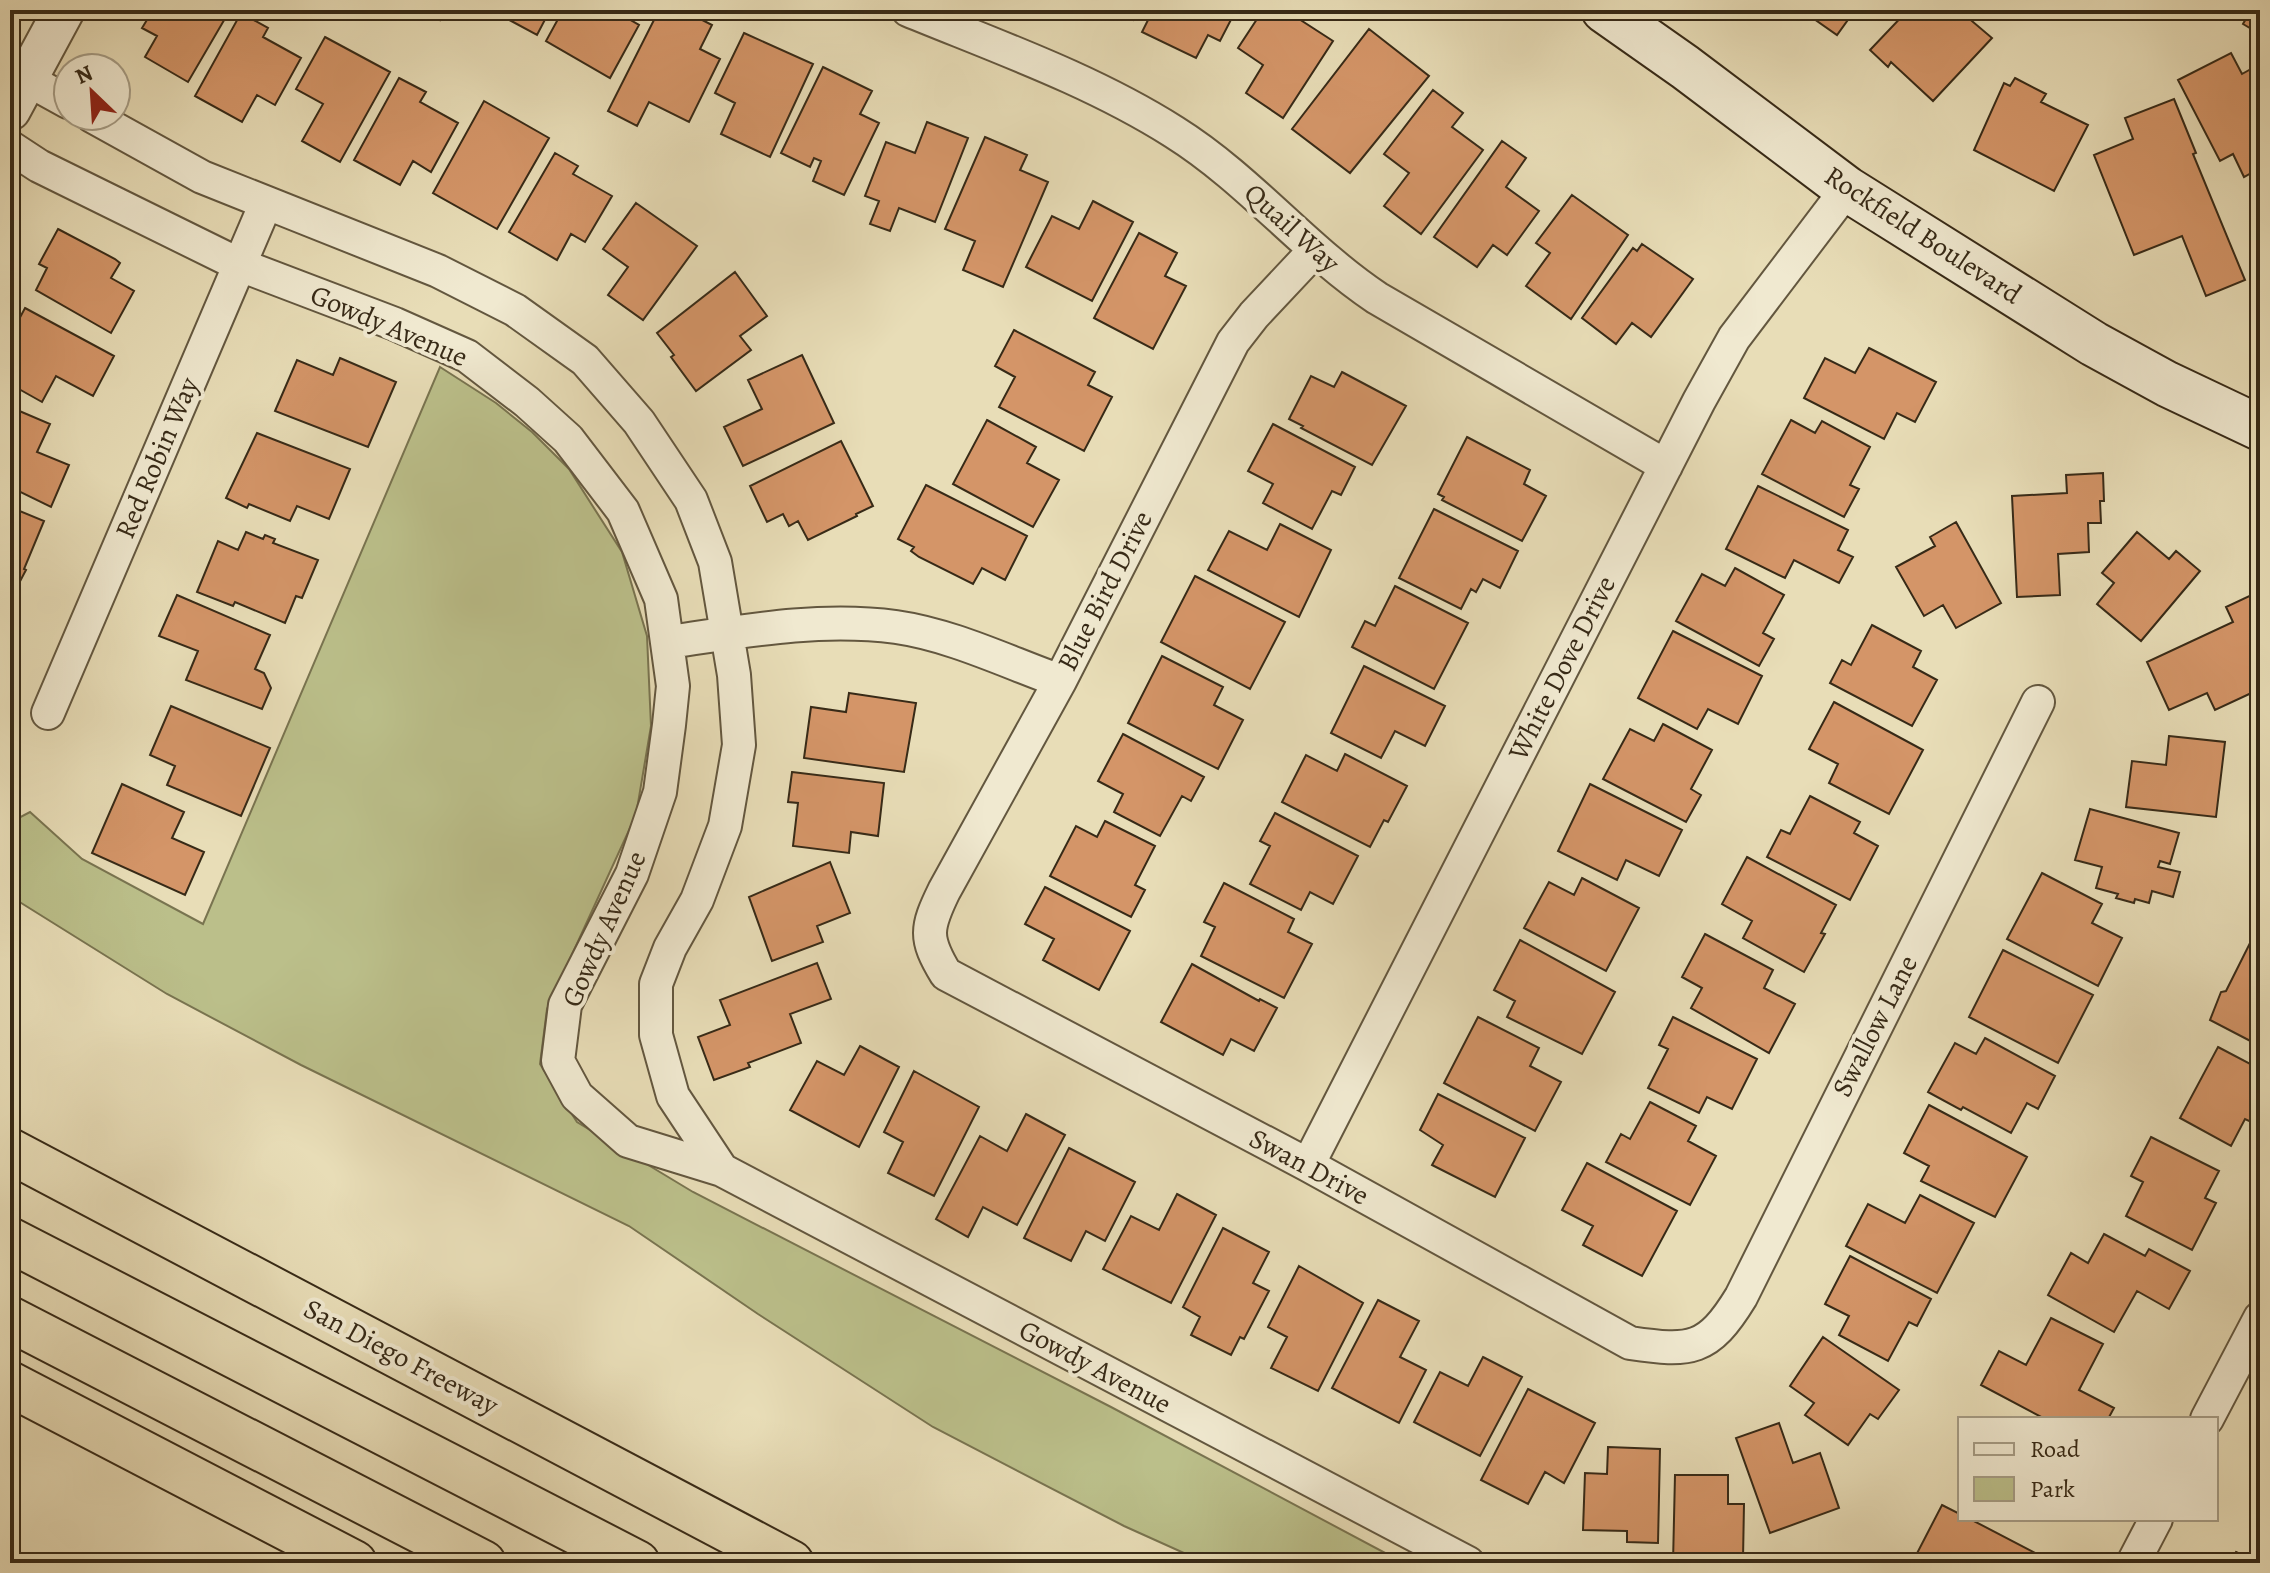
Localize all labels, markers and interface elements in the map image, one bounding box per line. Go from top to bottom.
north arrow [52,52,132,132]
text: N [70,58,98,92]
street label: Rockfield Boulevard [1817,157,2030,314]
street label: Quail Way [1236,175,1349,282]
street label: Gowdy Avenue [305,276,473,376]
street label: Red Robin Way [106,371,208,544]
street label: Blue Bird Drive [1048,504,1162,678]
street label: White Dove Drive [1499,569,1625,768]
street label: Gowdy Avenue [553,845,655,1013]
street label: Swallow Lane [1823,949,1927,1103]
street label: Swan Drive [1243,1120,1375,1214]
street label: San Diego Freeway [297,1290,505,1425]
street label: Gowdy Avenue [1012,1311,1178,1423]
legend [1958,1417,2218,1521]
text: Road [2030,1433,2080,1465]
text: Park [2030,1473,2075,1505]

